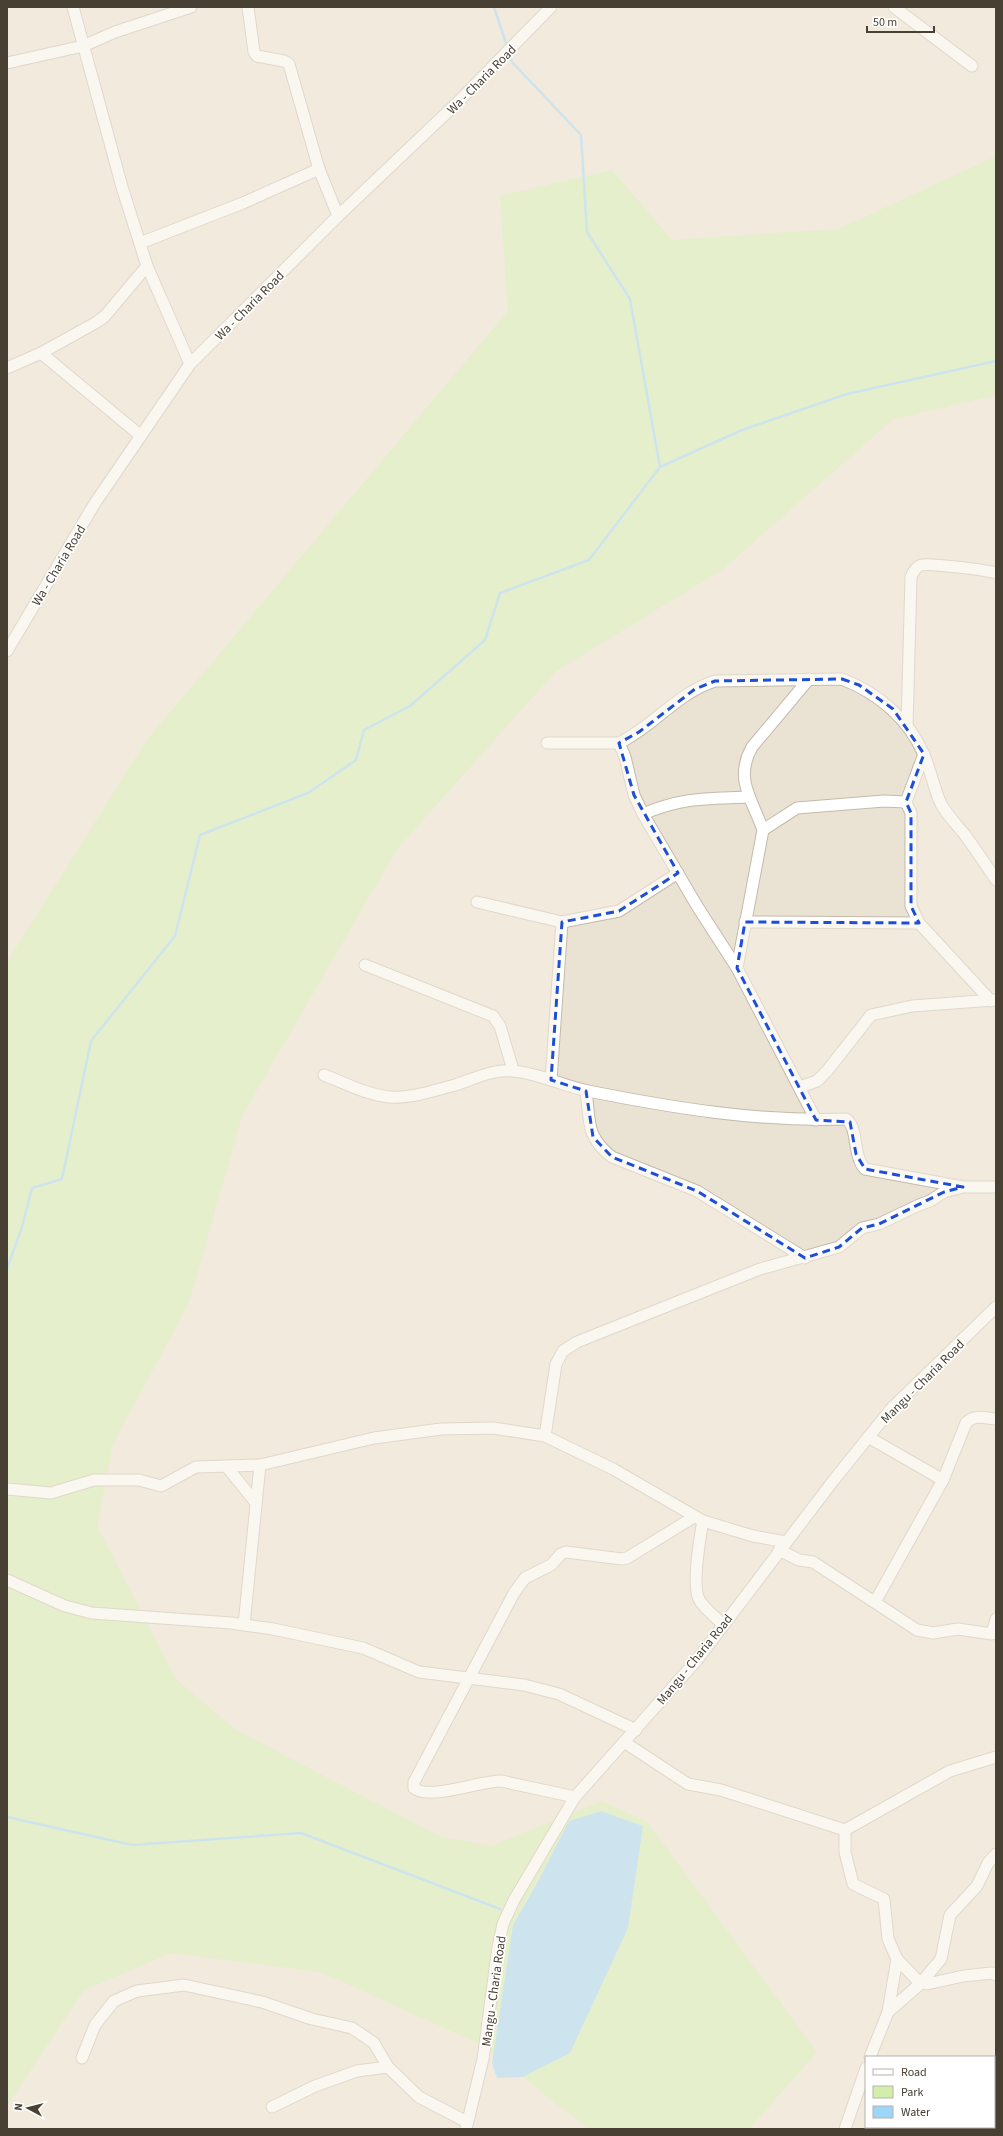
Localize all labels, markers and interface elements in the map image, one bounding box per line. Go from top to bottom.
scale bar [867,8,934,34]
text: 50 m [873,14,897,31]
street label: Wa - Charia Road [443,41,520,118]
street label: Wa - Charia Road [211,267,288,344]
street label: Wa - Charia Road [28,522,90,609]
street label: Mangu - Charia Road [877,1336,969,1428]
street label: Mangu - Charia Road [653,1611,737,1709]
street label: Mangu - Charia Road [477,1935,511,2048]
legend [865,2056,995,2128]
text: Road [901,2064,927,2081]
text: Park [901,2084,923,2101]
north arrow [8,2088,48,2128]
text: N [11,2102,26,2111]
text: Water [901,2104,931,2121]

